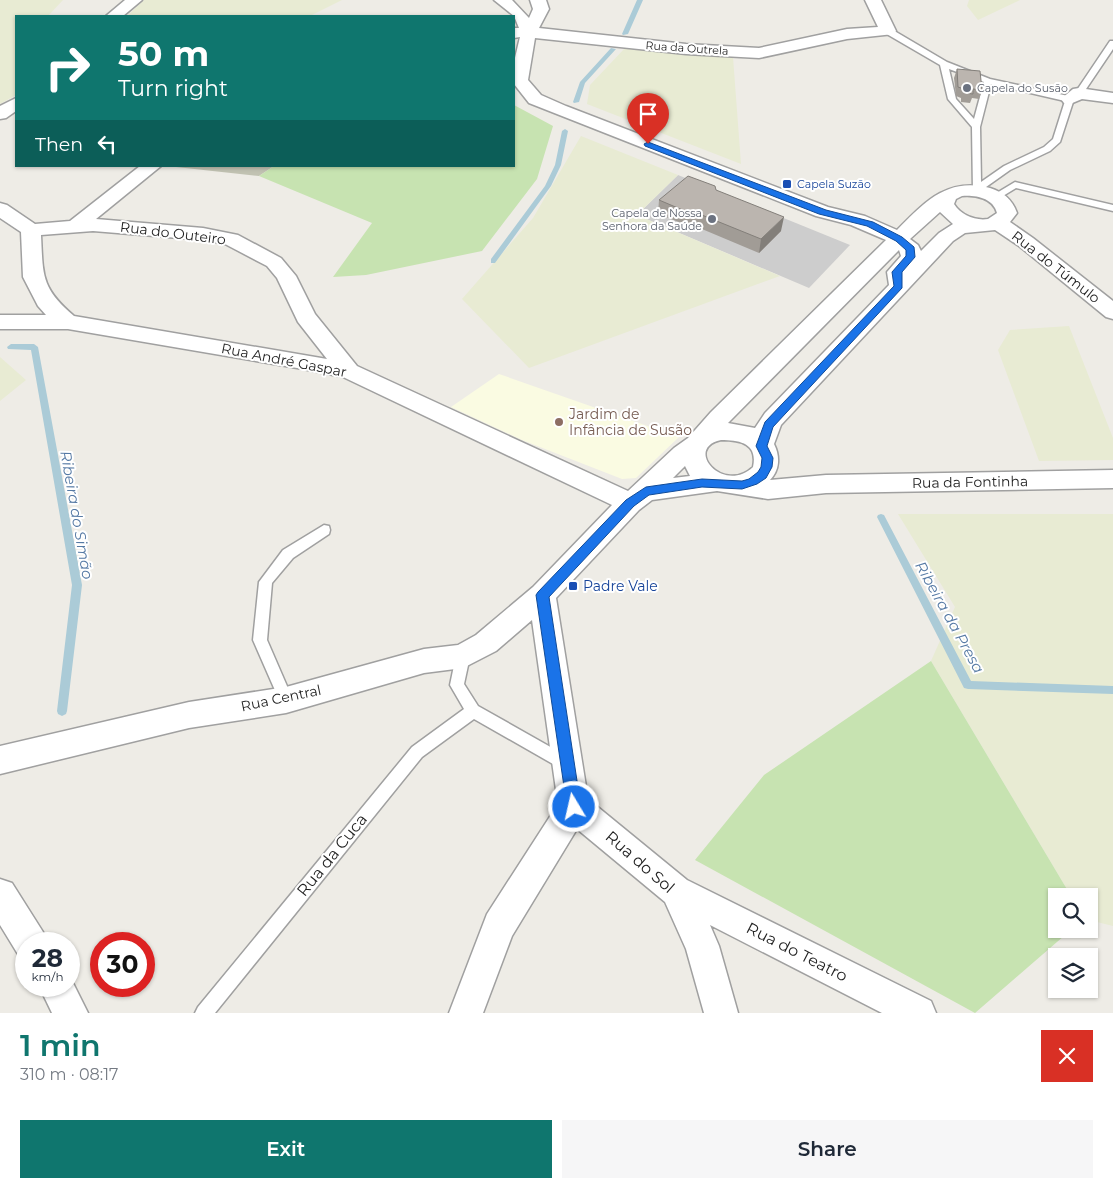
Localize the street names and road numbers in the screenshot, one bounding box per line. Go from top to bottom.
street label: Rua da Outrela [645,38,729,58]
street label: Rua do Outeiro [119,218,227,248]
street label: Rua do Túmulo [1008,227,1104,307]
street label: Rua André Gaspar [220,339,349,381]
street label: Rua da Fontinha [912,472,1028,492]
street label: Rua Central [239,681,323,715]
street label: Rua da Cuca [293,810,371,900]
street label: Rua do Sol [602,827,678,897]
street label: Rua do Teatro [743,918,851,986]

